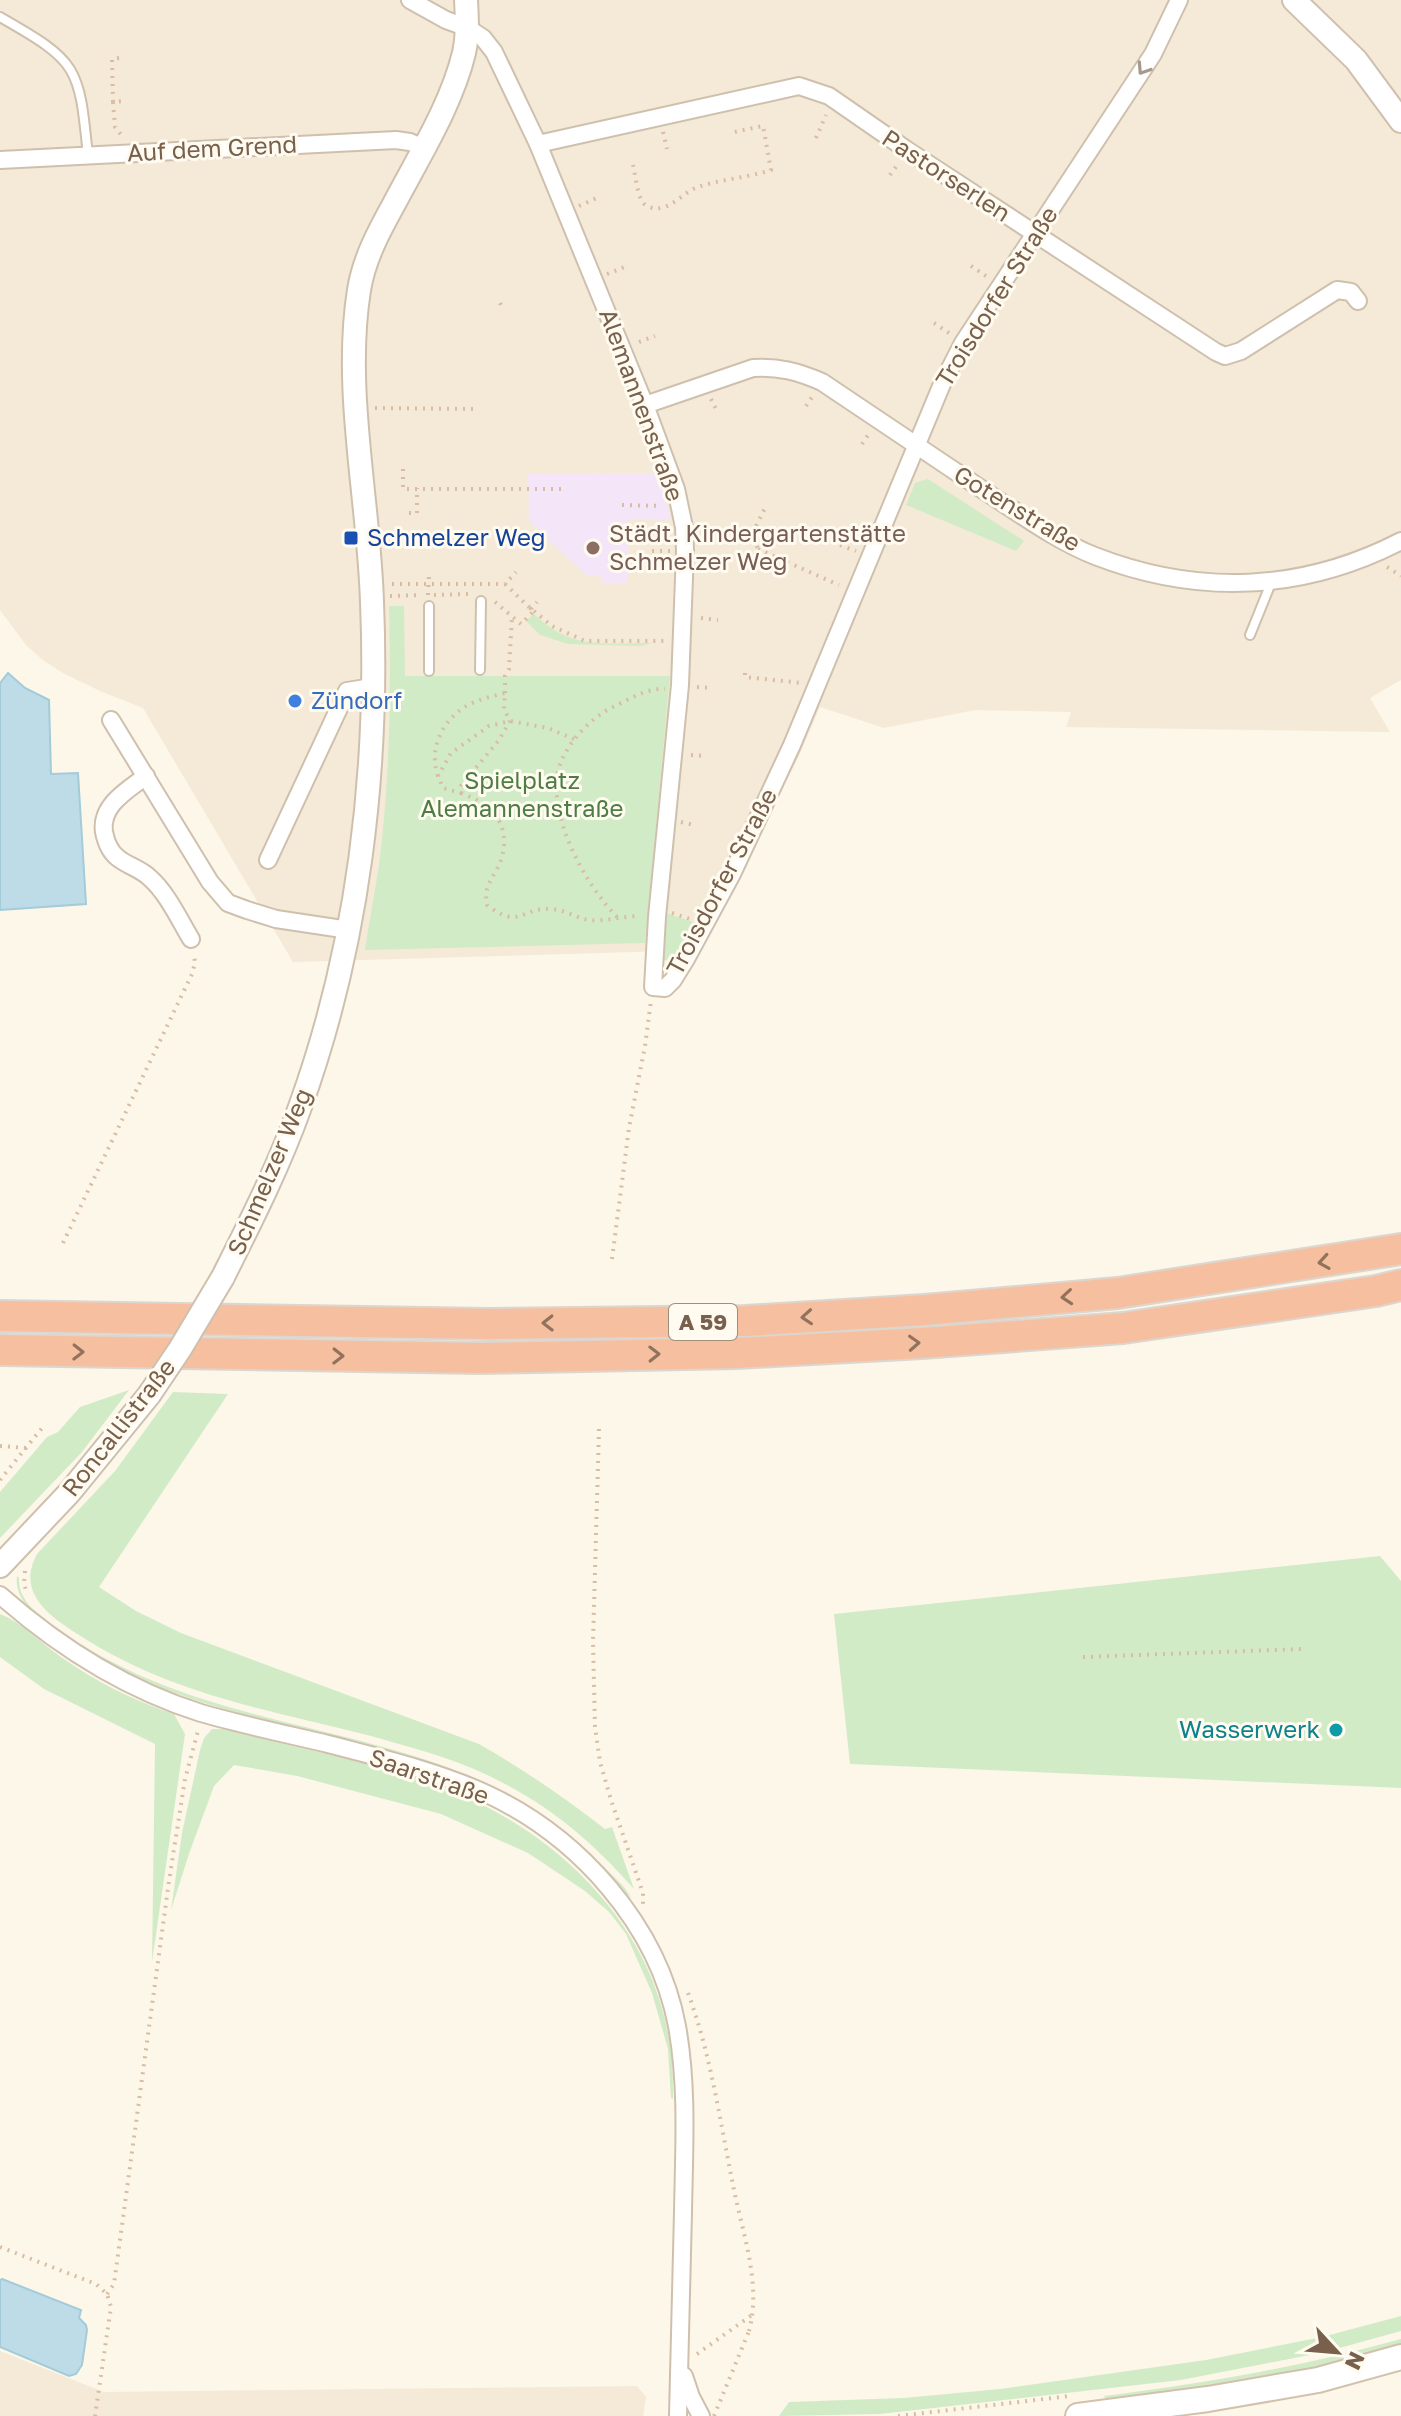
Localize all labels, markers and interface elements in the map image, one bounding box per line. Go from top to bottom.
one-way arrow [1138,60,1153,75]
street label: Pastorserlen [877,122,1016,227]
street label: Auf dem Grend [126,129,298,166]
street label: Troisdorfer Straße [929,201,1063,392]
street label: Alemannenstraße [594,304,691,505]
street label: Gotenstraße [949,459,1086,557]
place label: Städt. Kindergartenstätte Schmelzer Weg [609,518,906,575]
place label: Schmelzer Weg [367,522,546,551]
marker: Schmelzer Weg [342,529,360,547]
marker: Städt. Kindergartenstätte Schmelzer Weg [584,539,602,557]
place label: Zündorf [311,685,402,714]
marker: Zündorf [286,692,304,710]
park label: Spielplatz Alemannenstraße [421,765,623,822]
street label: Troisdorfer Straße [659,783,782,980]
street label: Schmelzer Weg [220,1084,317,1259]
one-way arrow [1317,1253,1331,1270]
one-way arrow [1060,1289,1073,1306]
road number: A 59 [669,1304,737,1340]
one-way arrow [800,1309,813,1326]
one-way arrow [541,1314,554,1332]
one-way arrow [908,1335,921,1352]
one-way arrow [72,1343,85,1360]
one-way arrow [648,1346,661,1363]
one-way arrow [332,1347,345,1365]
street label: Roncallistraße [55,1353,181,1502]
place label: Wasserwerk [1179,1714,1320,1743]
marker: Wasserwerk [1327,1721,1345,1739]
street label: Saarstraße [366,1742,493,1810]
north arrow [1297,2312,1377,2392]
text: N [1340,2348,1371,2374]

